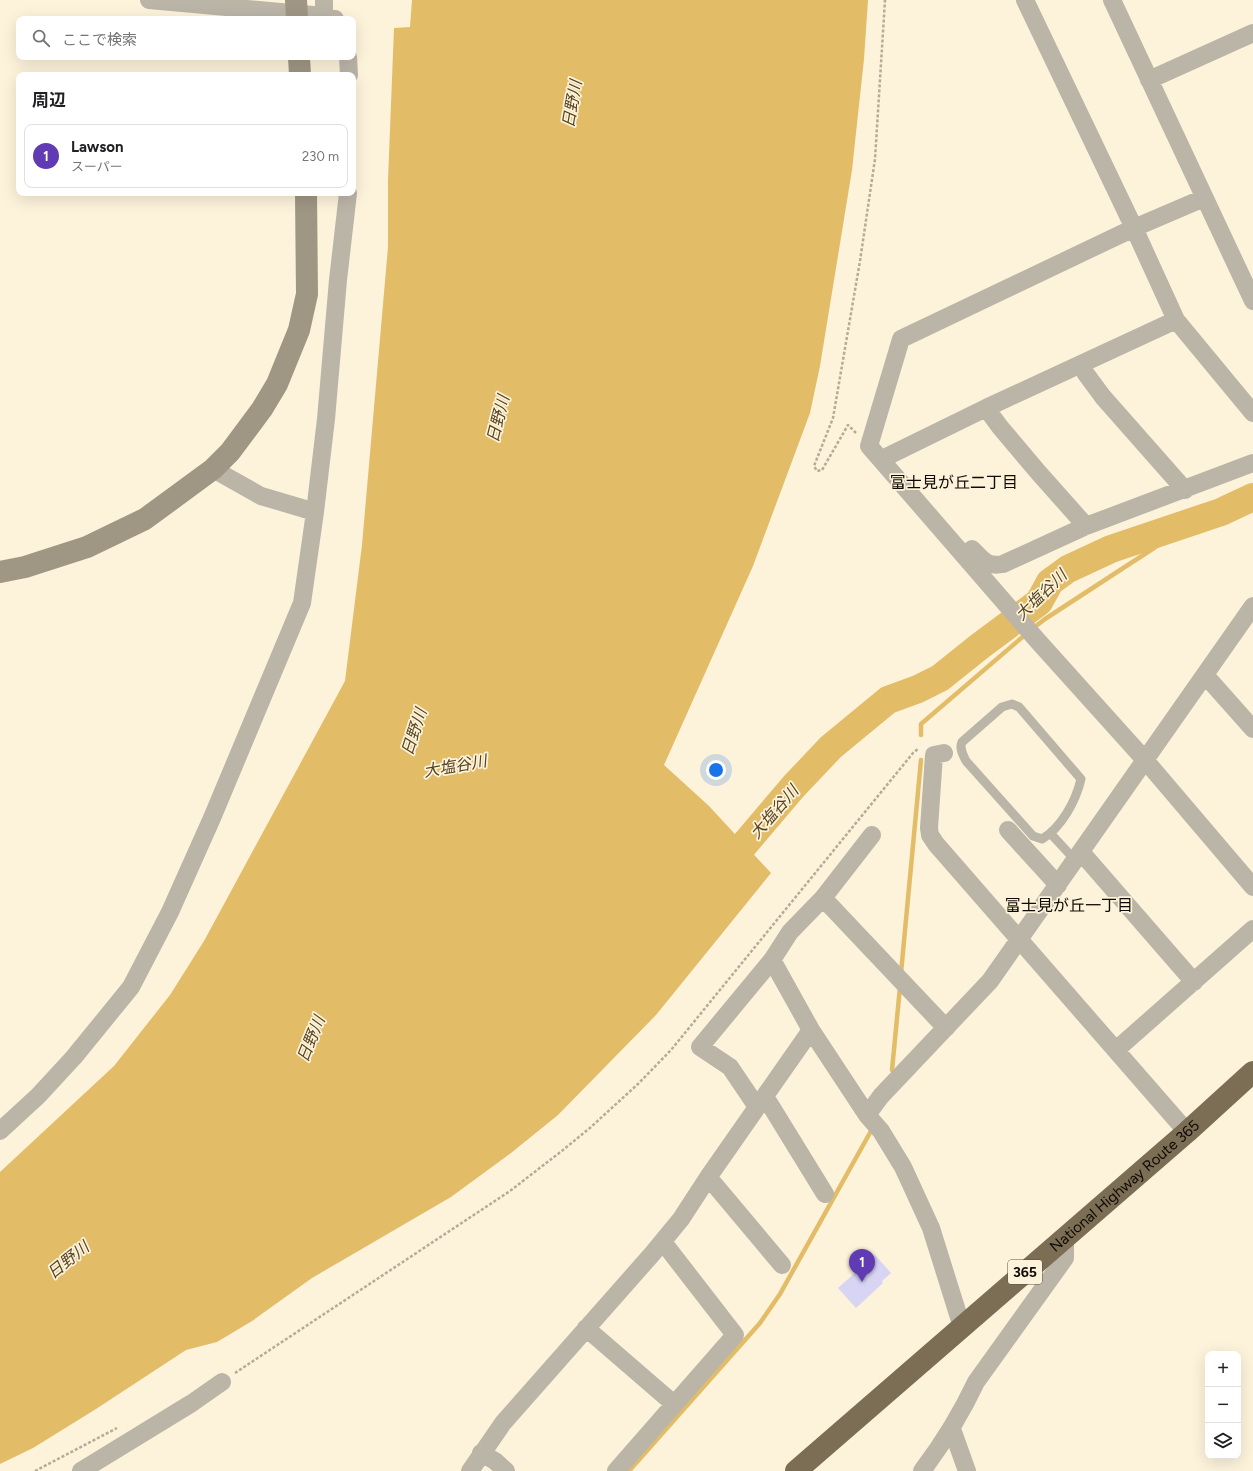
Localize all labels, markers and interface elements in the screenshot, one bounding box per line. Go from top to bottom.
search box [16,16,356,60]
icon: search [30,27,52,49]
text: ここで検索 [62,31,137,49]
water label: 日野川 [558,77,586,129]
text: 周辺 [32,90,66,110]
text: Lawson [71,138,124,156]
text: 1 [43,149,49,164]
text: 230 m [302,149,339,164]
text: スーパー [71,159,123,174]
water label: 日野川 [483,391,514,445]
district label: 富士見が丘二丁目 [890,473,1018,492]
water label: 大塩谷川 [1011,565,1072,624]
water label: 日野川 [398,704,431,758]
water label: 大塩谷川 [422,751,490,781]
your location [706,760,726,780]
water label: 大塩谷川 [746,780,803,842]
district label: 富士見が丘一丁目 [1005,896,1133,915]
water label: 日野川 [293,1011,330,1065]
street label: National Highway Route 365 [1046,1116,1203,1256]
water label: 日野川 [43,1236,94,1282]
pin: 1 [849,1249,875,1282]
road number: 365 [1008,1260,1042,1284]
map controls [1205,1351,1241,1459]
button: + [1205,1351,1241,1387]
button: − [1205,1387,1241,1423]
button: layers [1205,1423,1241,1459]

